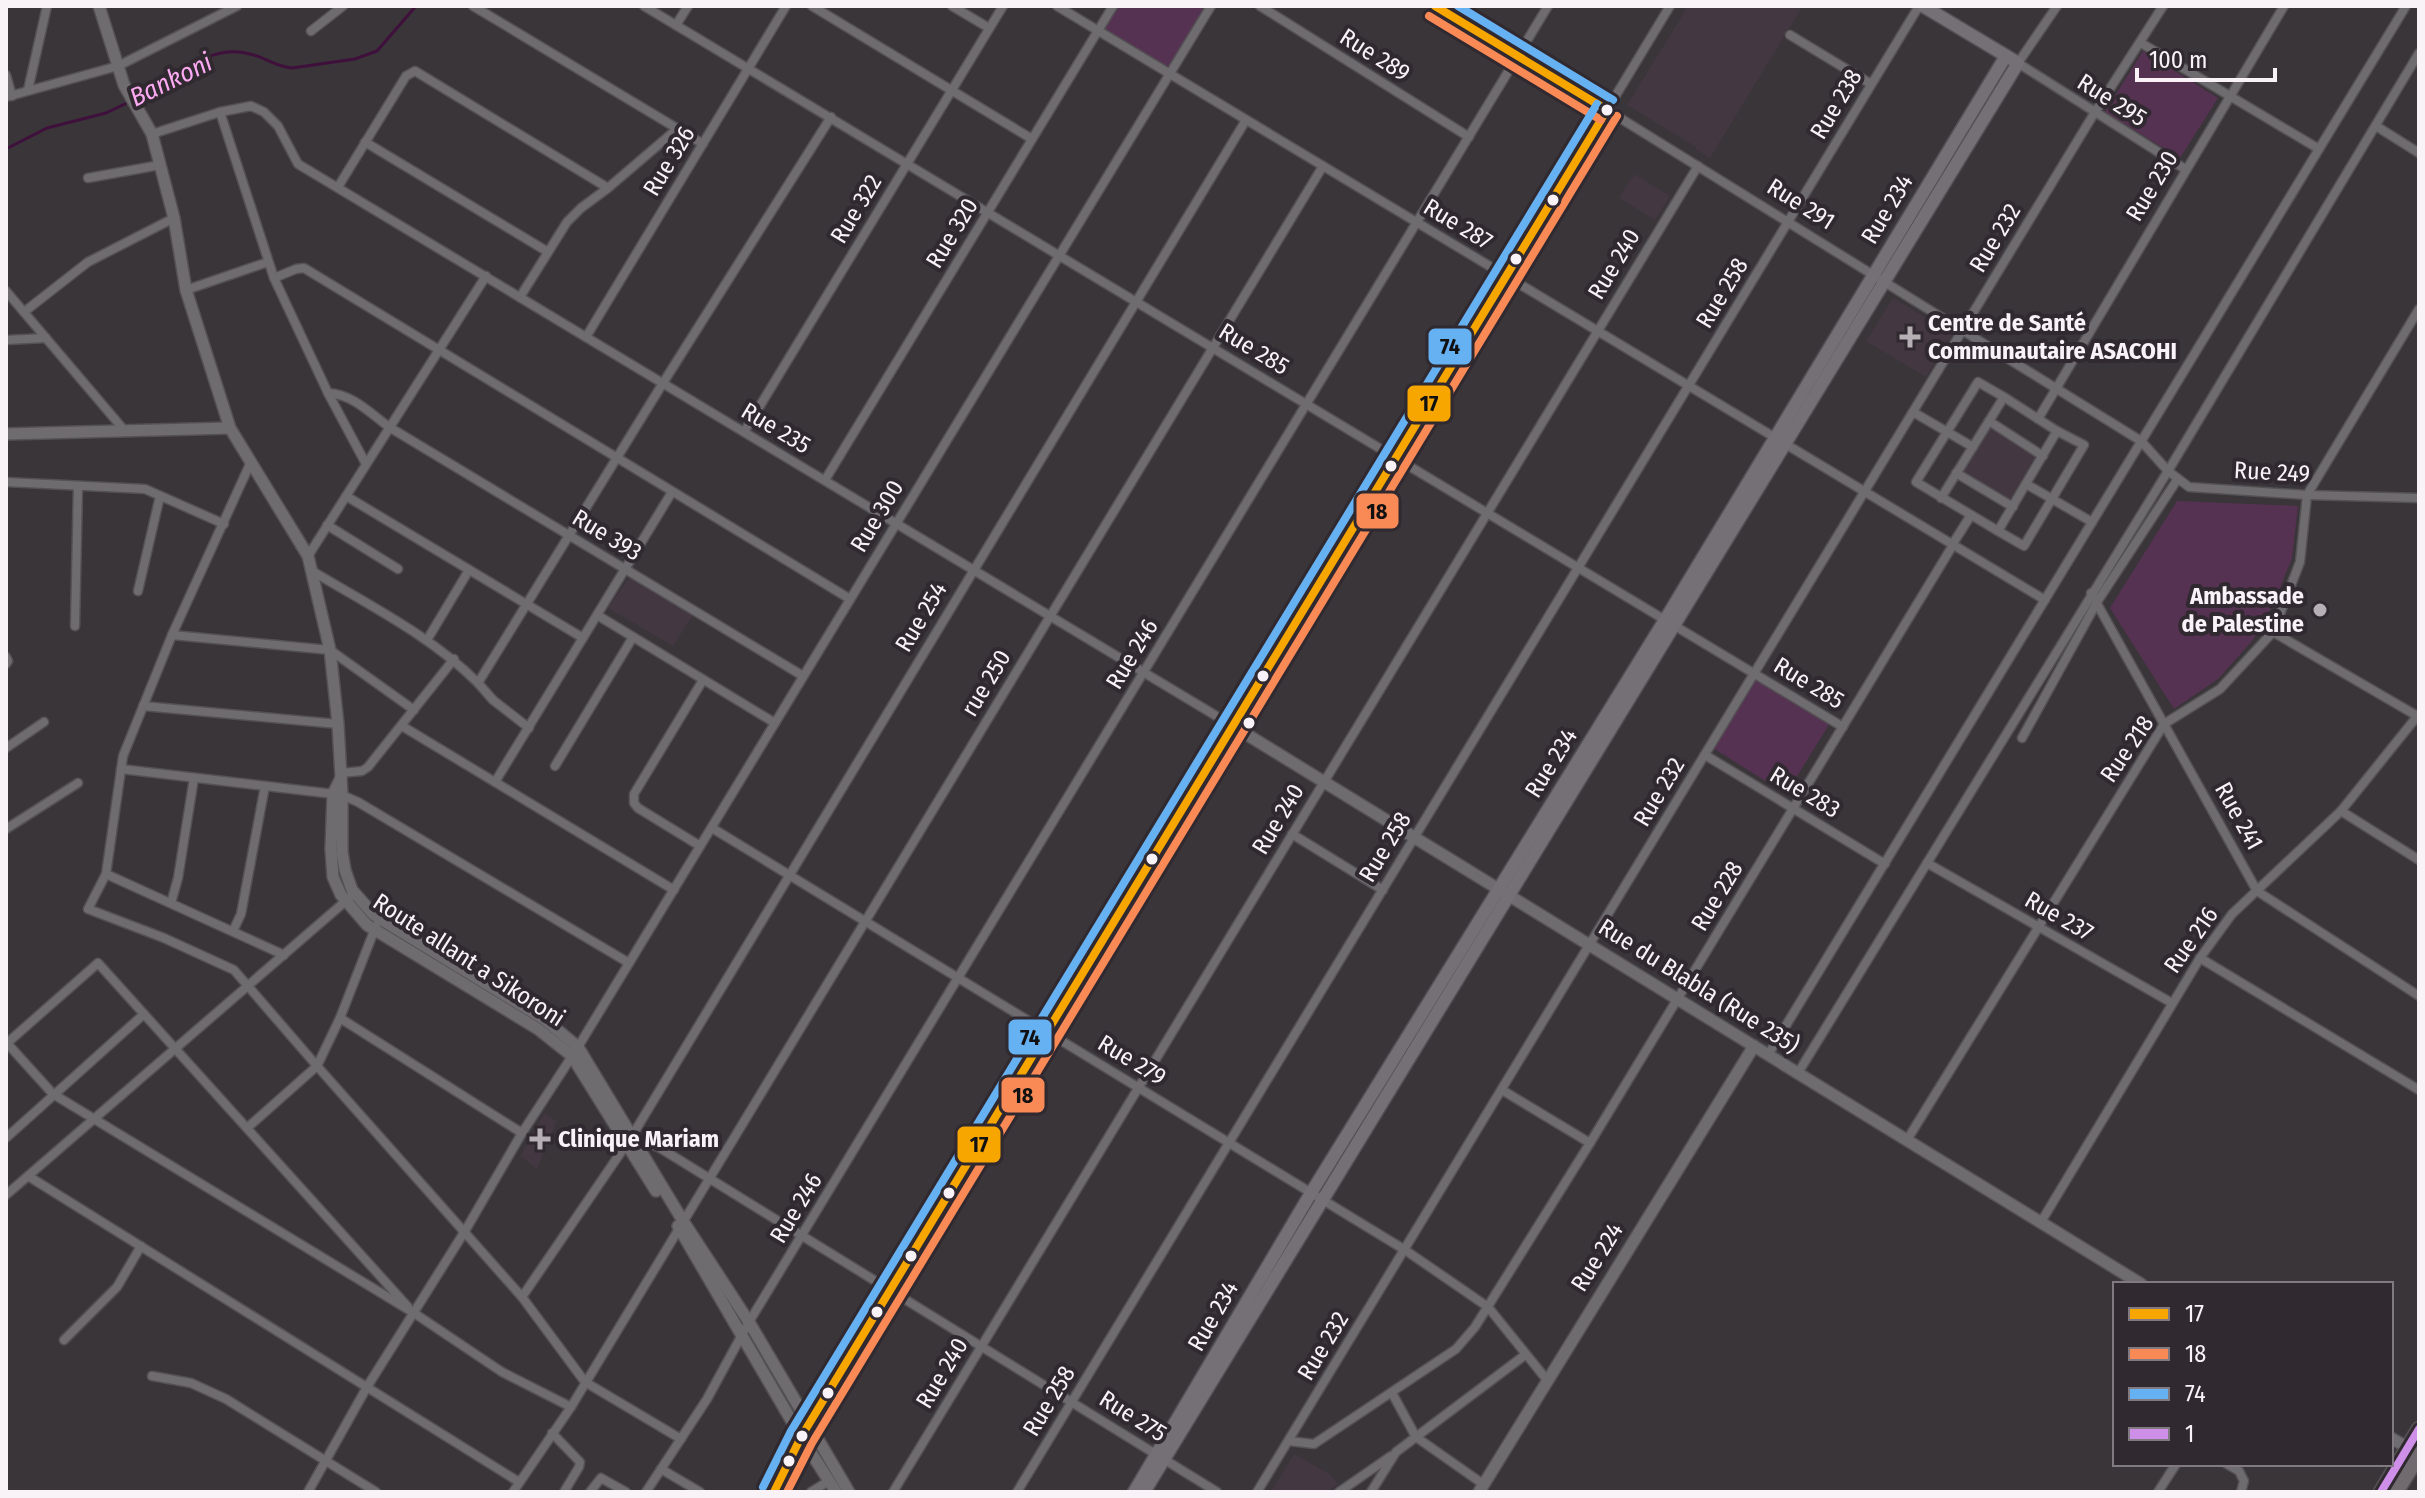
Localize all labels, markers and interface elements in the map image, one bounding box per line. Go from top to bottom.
street label: Rue 289 [1335,23,1415,87]
scale bar [2137,32,2275,82]
text: 100 m [2149,46,2207,74]
water label: Bankoni [125,47,218,113]
street label: Rue 238 [1804,64,1868,144]
street label: Rue 295 [2072,68,2152,132]
unlabelled marker [1599,102,1615,118]
street label: Rue 326 [637,121,701,201]
street label: Rue 230 [2120,146,2184,226]
street label: Rue 234 [1855,169,1919,249]
street label: Rue 322 [825,170,887,248]
street label: Rue 291 [1762,172,1840,236]
unlabelled marker [1545,192,1561,208]
street label: Rue 320 [920,193,984,273]
street label: Rue 287 [1419,193,1498,255]
street label: Rue 232 [1964,199,2026,277]
street label: Rue 240 [1582,224,1646,304]
unlabelled marker [1508,251,1524,267]
street label: Rue 258 [1690,253,1754,333]
place label: Centre de Santé Communautaire ASACOHI [1928,309,2177,365]
street label: Rue 285 [1214,317,1294,381]
marker: Centre de Santé Communautaire ASACOHI [1899,326,1921,348]
line badge: 74 [1427,327,1473,366]
text: 74 [1440,333,1460,360]
line badge: 17 [1406,384,1452,423]
text: 17 [1420,390,1439,417]
street label: Rue 235 [736,397,816,459]
street label: Rue 249 [2233,456,2311,488]
unlabelled marker [1383,458,1399,474]
street label: Rue 300 [845,475,909,557]
line badge: 18 [1355,492,1400,530]
text: 18 [1367,498,1388,525]
street label: Rue 393 [567,504,647,566]
street label: Rue 254 [889,577,953,657]
place label: Ambassade de Palestine [2182,582,2304,638]
marker: Ambassade de Palestine [2311,601,2329,619]
street label: Rue 246 [1100,614,1164,694]
street label: rue 250 [955,645,1017,721]
street label: Rue 285 [1769,651,1849,715]
unlabelled marker [1255,668,1271,684]
street label: Rue 218 [2095,710,2159,788]
unlabelled marker [1241,715,1257,731]
street label: Rue 234 [1519,723,1583,803]
street label: Rue 232 [1628,753,1690,831]
street label: Rue 283 [1765,760,1845,824]
street label: Rue 241 [2209,777,2269,855]
street label: Rue 240 [1246,779,1310,859]
street label: Rue 258 [1353,807,1417,887]
unlabelled marker [1144,851,1160,867]
street label: Rue 228 [1685,856,1749,936]
street label: Rue 237 [2020,885,2098,947]
street label: Route allant a Sikoroni [368,888,570,1032]
street label: Rue 216 [2158,901,2224,979]
street label: Rue du Blabla (Rue 235) [1593,913,1805,1059]
line badge: 74 [1007,1018,1053,1056]
text: 74 [1020,1024,1040,1051]
street label: Rue 279 [1093,1029,1171,1091]
line badge: 18 [1000,1076,1046,1114]
text: 18 [1013,1082,1034,1109]
place label: Clinique Mariam [558,1125,719,1153]
line badge: 17 [956,1125,1002,1164]
marker: Clinique Mariam [529,1128,551,1150]
text: 17 [970,1131,989,1158]
street label: Rue 246 [764,1168,828,1248]
unlabelled marker [941,1185,957,1201]
street label: Rue 224 [1565,1218,1629,1296]
unlabelled marker [903,1248,919,1264]
street label: Rue 234 [1182,1276,1244,1356]
legend [2113,1282,2393,1466]
text: 17 [2185,1300,2204,1328]
unlabelled marker [869,1304,885,1320]
street label: Rue 232 [1292,1307,1354,1385]
street label: Rue 240 [910,1333,974,1413]
text: 18 [2185,1340,2206,1368]
street label: Rue 258 [1017,1361,1081,1441]
text: 74 [2185,1380,2206,1408]
unlabelled marker [820,1385,836,1401]
street label: Rue 275 [1094,1385,1172,1447]
text: 1 [2185,1420,2194,1448]
unlabelled marker [794,1428,810,1444]
unlabelled marker [781,1453,797,1469]

